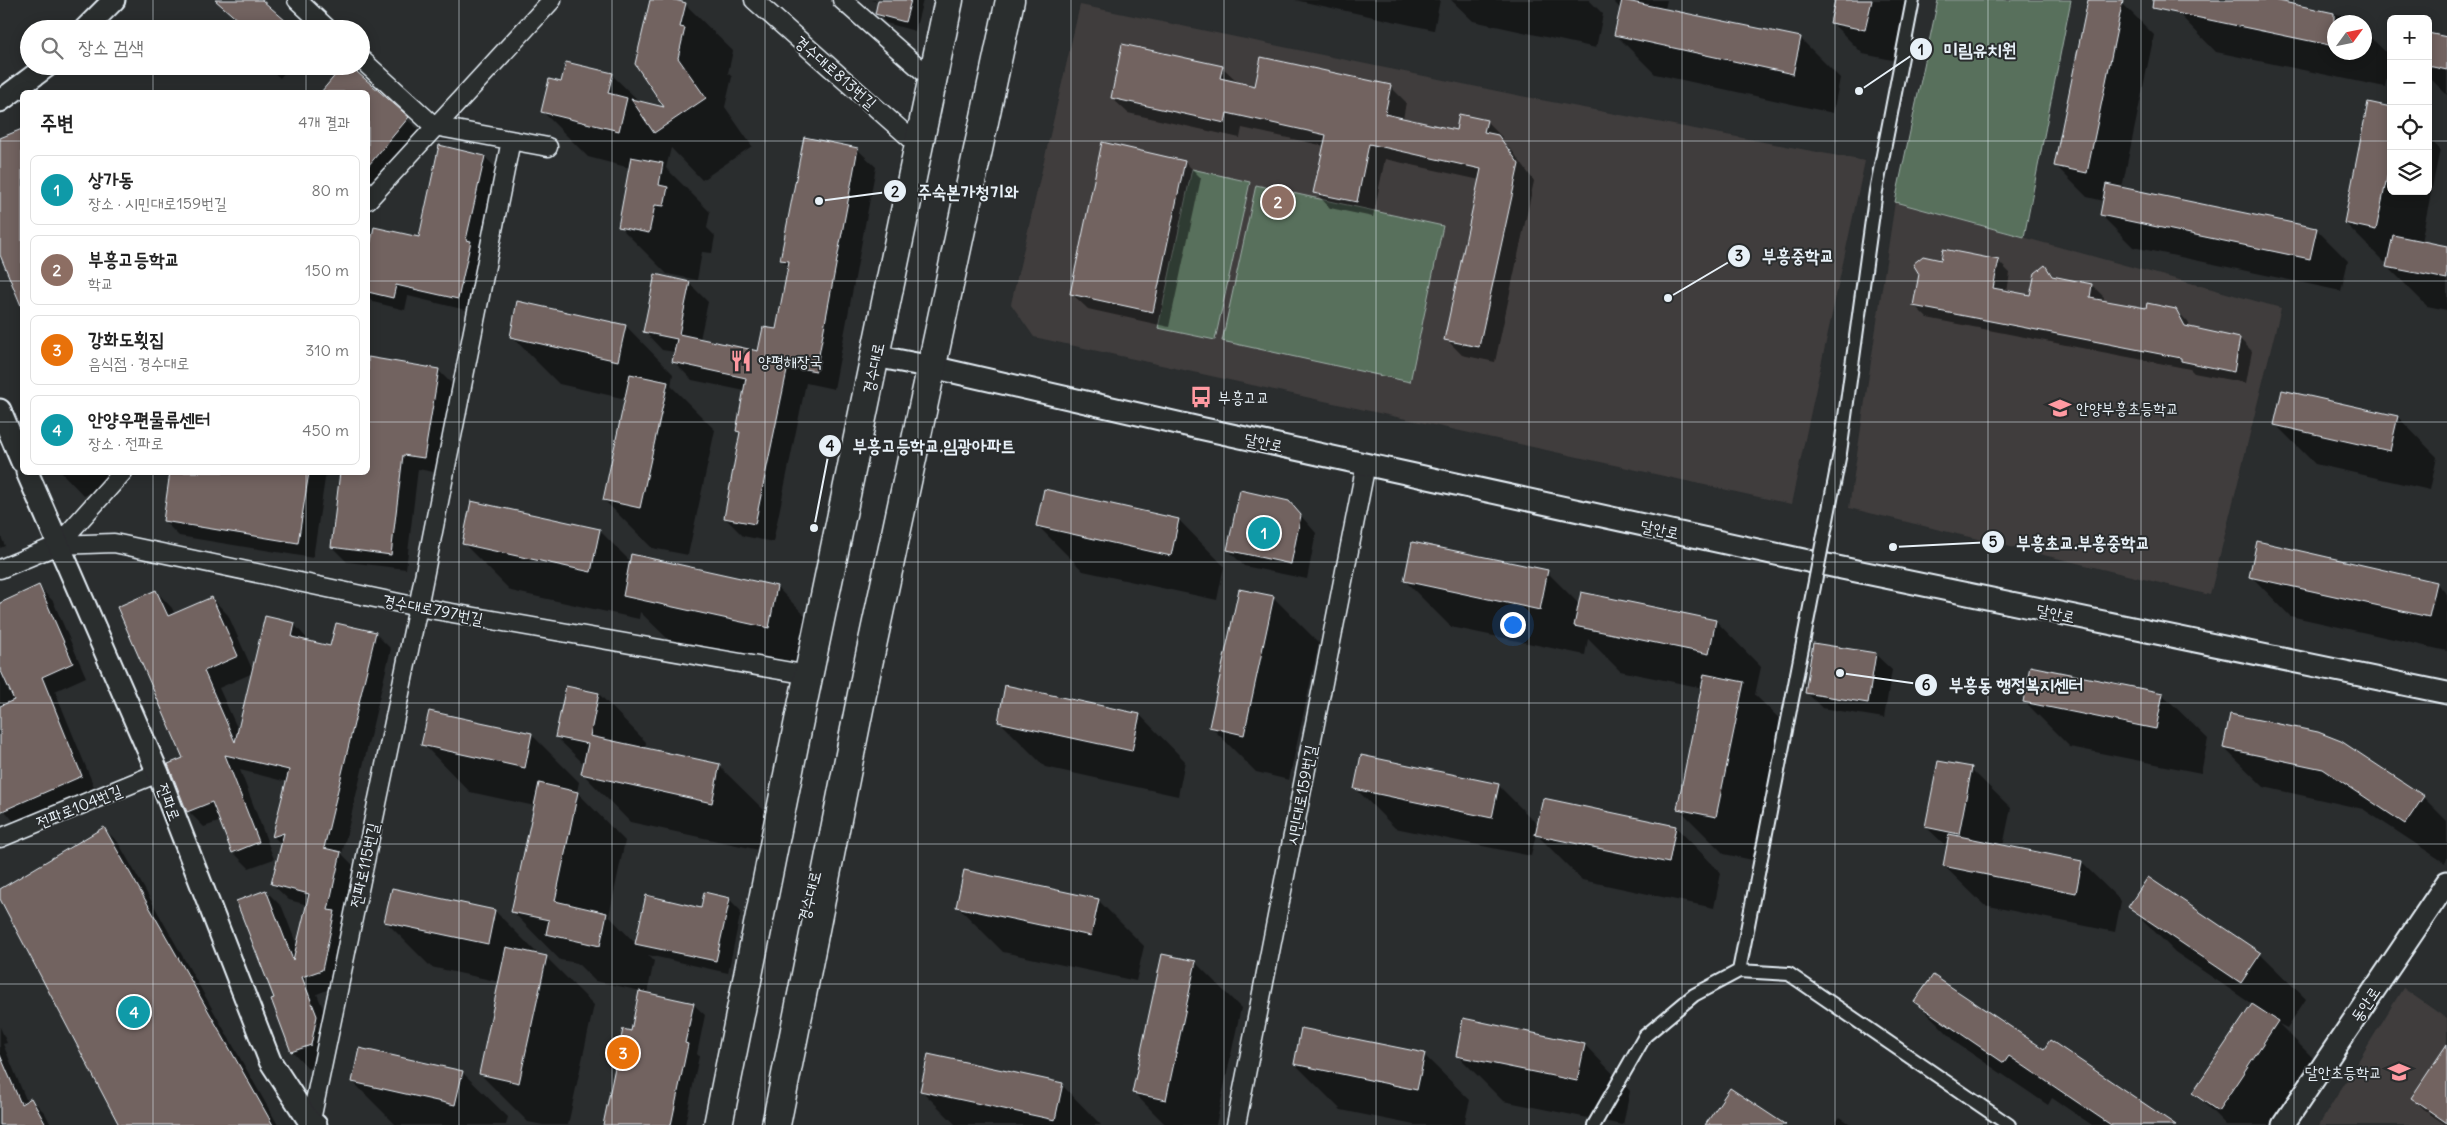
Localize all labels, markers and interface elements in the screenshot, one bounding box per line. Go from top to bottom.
north arrow [2327,15,2372,60]
map controls [2387,15,2432,195]
button: + [2387,15,2432,60]
search box [20,20,370,75]
street label: 경수대로813번길 [791,31,881,113]
callout: 미림유치원 [1908,33,2026,66]
icon: search [38,34,66,62]
text: 장소 검색 [78,35,144,59]
text: 미림유치원 [1944,38,2016,61]
text: 1 [1918,40,1924,59]
button: − [2387,60,2432,105]
button: locate [2387,105,2432,150]
text: 주변 [40,109,74,136]
text: 4개 결과 [298,112,350,132]
button: layers [2387,150,2432,195]
text: 상가동 [88,167,134,191]
callout: 주숙본가청기와 [882,175,1028,208]
text: 1 [54,180,60,200]
text: 80 m [311,180,349,200]
text: 주숙본가청기와 [917,180,1019,203]
text: 2 [891,182,899,201]
pin: 2 [1262,183,1294,221]
text: 장소 · 시민대로159번길 [88,193,227,213]
callout: 부흥중학교 [1726,239,1844,272]
text: 부흥중학교 [1762,244,1834,267]
text: 3 [1735,246,1743,265]
text: 부흥고등학교 [88,247,180,271]
text: 2 [53,260,61,280]
text: 150 m [305,260,349,280]
text: 학교 [88,273,114,293]
text: 강화도횟집 [88,327,164,351]
text: 3 [52,340,62,360]
text: 310 m [305,340,349,360]
street label: 경수대로 [858,341,888,395]
restaurant icon: 양평해장국 [728,348,754,374]
place label: 양평해장국 [758,351,823,371]
text: 음식점 · 경수대로 [88,353,189,373]
bus stop icon: 부흥고교 [1188,384,1214,410]
place label: 부흥고교 [1218,387,1270,407]
school or university icon: 안양부흥초등학교 [2047,395,2073,421]
place label: 안양부흥초등학교 [2076,398,2179,418]
text: 안양우편물류센터 [88,407,210,431]
text: 4 [52,420,62,440]
text: 450 m [302,420,349,440]
street label: 달안로 [1243,428,1285,456]
callout: 부흥고등학교.임광아파트 [817,430,1025,463]
text: 장소 · 전파로 [88,433,164,453]
text: 부흥고등학교.임광아파트 [852,434,1016,457]
text: 4 [826,436,835,455]
pin: 1 [1248,514,1280,552]
street label: 달안로 [1639,515,1681,543]
callout: 부흥초교.부흥중학교 [1981,526,2160,559]
text: 부흥초교.부흥중학교 [2016,531,2150,554]
text: 5 [1989,532,1998,551]
street label: 경수대로797번길 [381,589,485,629]
street label: 달안로 [2035,599,2077,627]
your location [1500,612,1526,638]
callout: 부흥동 행정복지센터 [1913,669,2093,702]
text: 부흥동 행정복지센터 [1949,673,2083,696]
text: 6 [1922,675,1931,694]
street label: 시민대로159번길 [1281,743,1321,847]
street label: 전파로104번길 [33,780,125,832]
street label: 전파로 [153,780,185,824]
street label: 전파로115번길 [345,821,383,909]
street label: 경수대로 [793,869,825,923]
street label: 동안로 [2346,982,2384,1026]
pin: 4 [118,993,150,1031]
pin: 3 [607,1034,639,1072]
school or university icon: 달안초등학교 [2386,1059,2412,1085]
place label: 달안초등학교 [2305,1062,2382,1082]

